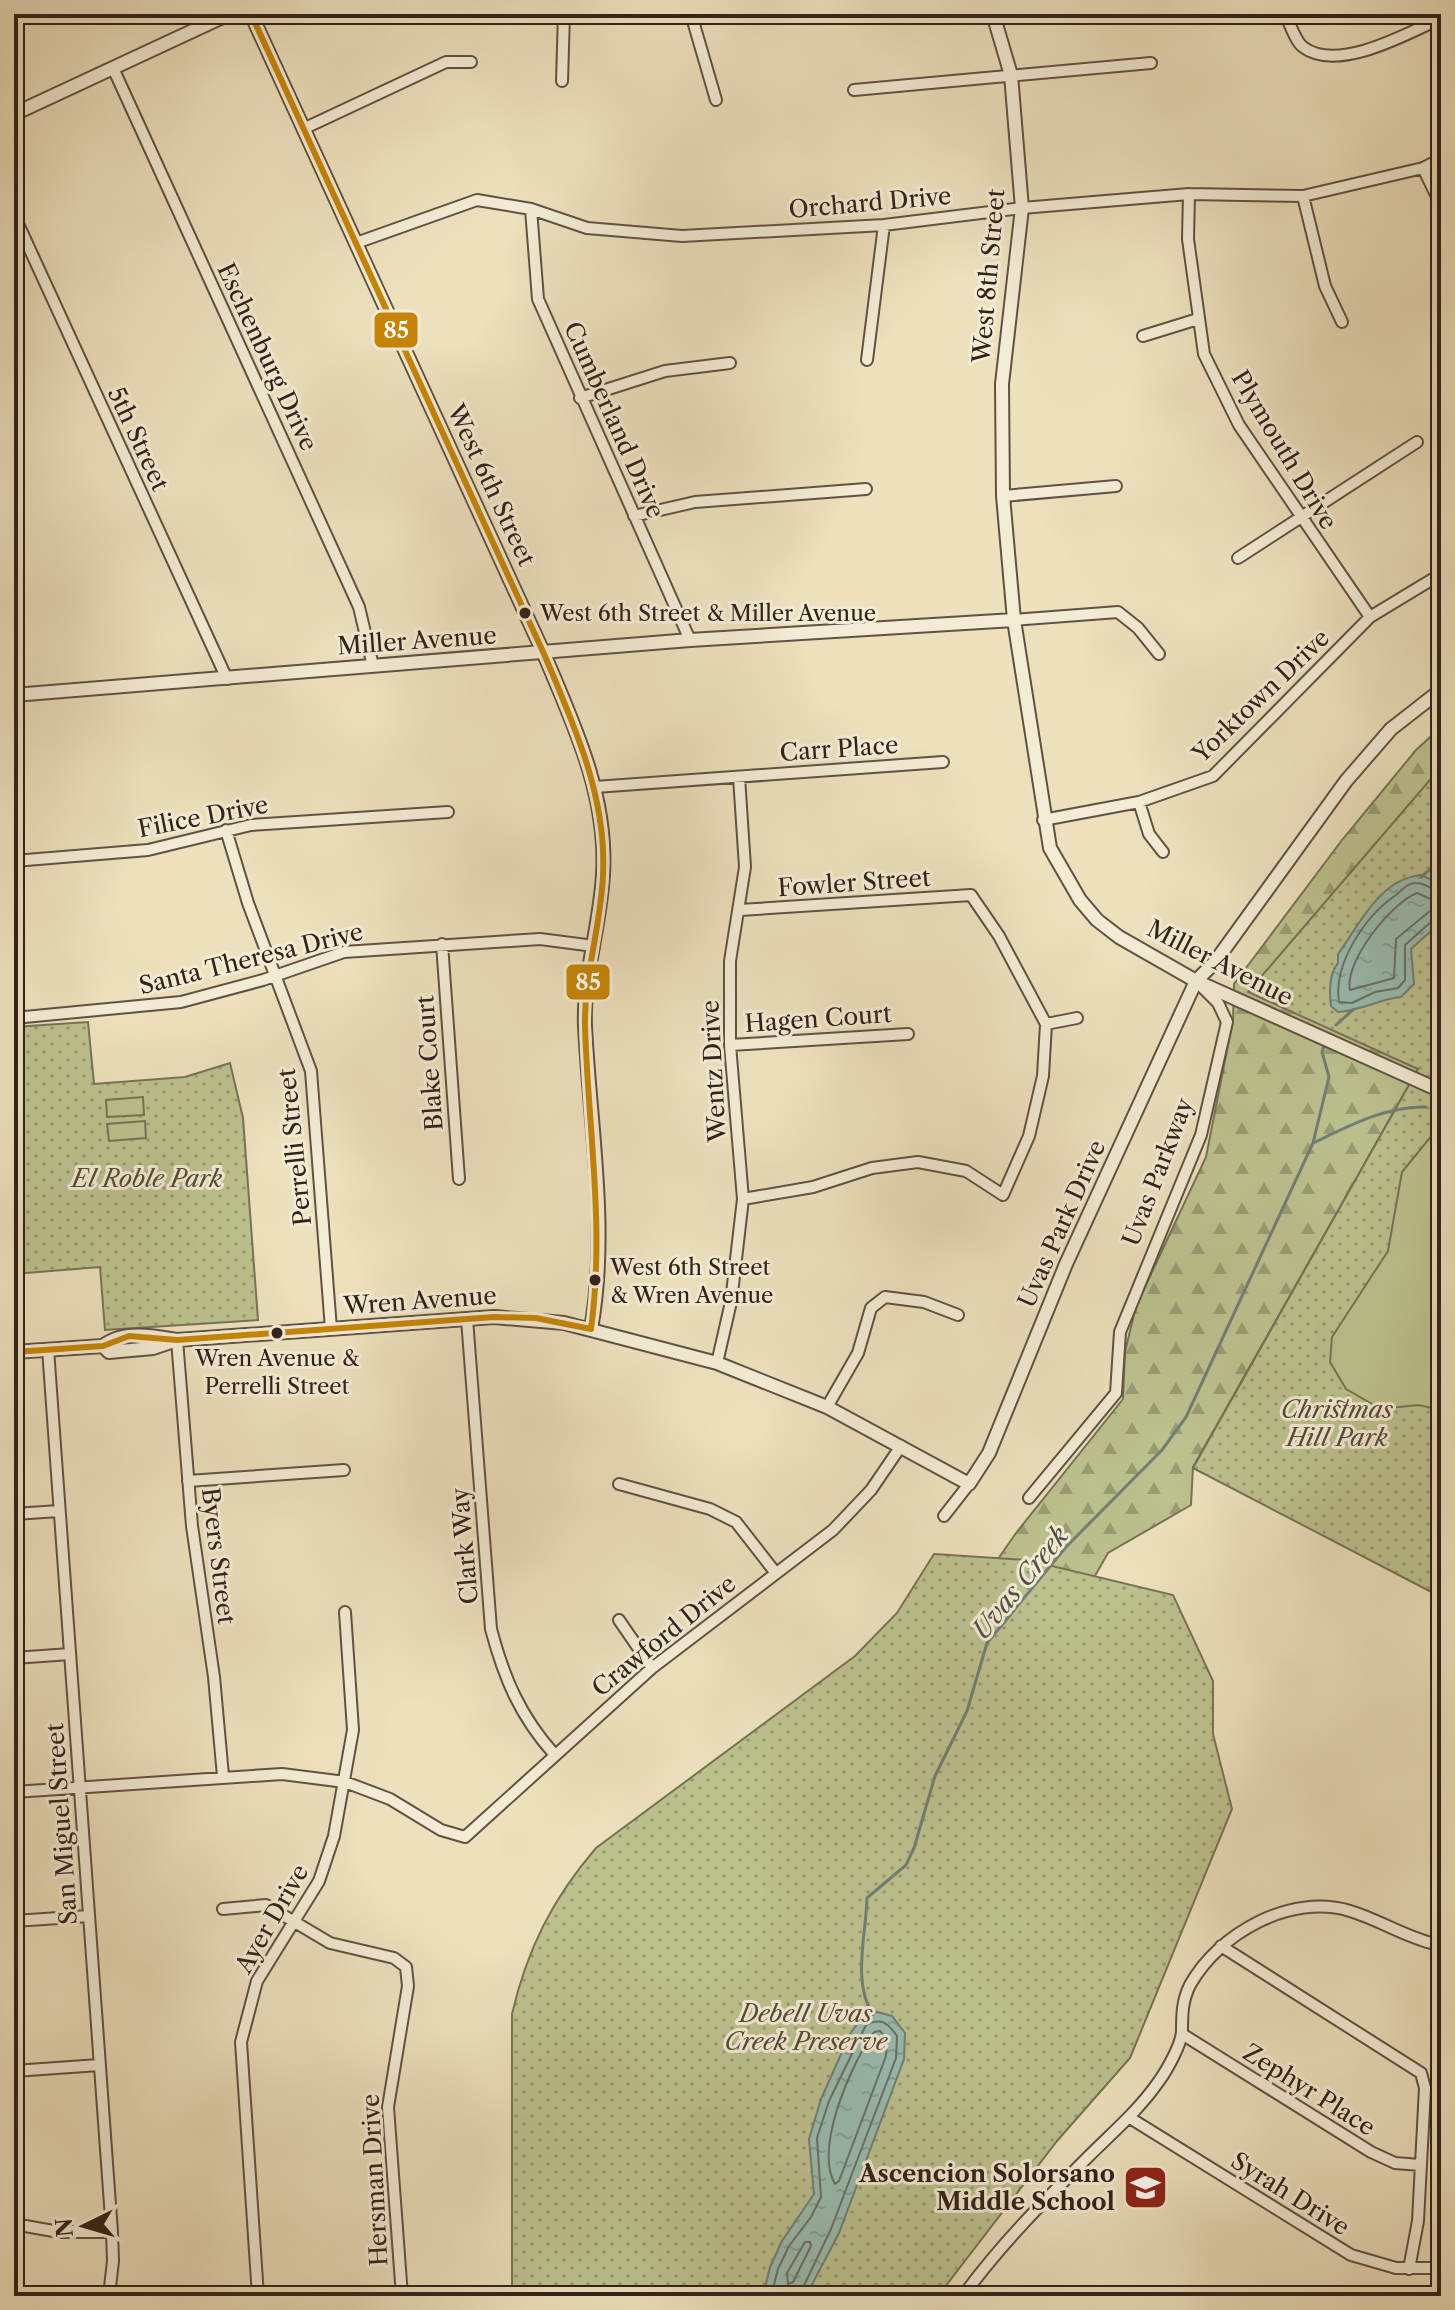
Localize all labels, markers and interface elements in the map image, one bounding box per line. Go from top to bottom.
street label: Orchard Drive [787,181,953,224]
street label: West 8th Street [966,187,1011,365]
street label: Eschenburg Drive [211,258,324,455]
line badge: 85 [373,311,419,349]
text: 85 [383,317,409,344]
street label: Cumberland Drive [558,317,671,522]
street label: Plymouth Drive [1226,365,1343,534]
street label: 5th Street [102,382,175,496]
street label: West 6th Street [441,399,542,571]
place label: West 6th Street & Miller Avenue [539,600,876,627]
marker: West 6th Street & Miller Avenue [517,605,533,621]
street label: Miller Avenue [336,620,498,661]
street label: Yorktown Drive [1185,623,1335,769]
street label: Carr Place [779,730,899,767]
street label: Filice Drive [135,790,271,843]
street label: Fowler Street [777,863,932,902]
street label: Miller Avenue [1143,913,1298,1012]
street label: Santa Theresa Drive [136,917,366,1000]
line badge: 85 [565,963,611,1001]
text: 85 [575,969,601,996]
street label: Blake Court [410,994,449,1132]
street label: Wentz Drive [695,999,732,1144]
street label: Hagen Court [744,999,893,1038]
street label: Perrelli Street [272,1066,317,1227]
street label: Uvas Parkway [1116,1093,1199,1250]
street label: Uvas Park Drive [1012,1136,1111,1312]
park label: El Roble Park [70,1164,223,1193]
place label: West 6th Street & Wren Avenue [609,1254,773,1309]
marker: West 6th Street & Wren Avenue [587,1272,603,1288]
street label: Wren Avenue [341,1281,498,1320]
marker: Wren Avenue & Perrelli Street [269,1325,285,1341]
place label: Wren Avenue & Perrelli Street [194,1345,359,1400]
park label: Christmas Hill Park [1281,1395,1394,1452]
street label: Byers Street [196,1486,241,1627]
street label: Clark Way [445,1486,484,1605]
water label: Uvas Creek [965,1520,1075,1646]
street label: Crawford Drive [586,1569,741,1702]
street label: San Miguel Street [40,1722,83,1926]
street label: Ayer Drive [228,1859,314,1979]
park label: Debell Uvas Creek Preserve [725,1999,889,2056]
street label: Zephyr Place [1238,2038,1381,2142]
street label: Hersman Drive [355,2093,394,2267]
street label: Syrah Drive [1226,2146,1355,2241]
place label: Ascencion Solorsano Middle School [858,2159,1115,2216]
school or university icon: Ascencion Solorsano Middle School [1122,2164,1170,2212]
north arrow [44,2186,124,2266]
text: N [50,2217,79,2238]

